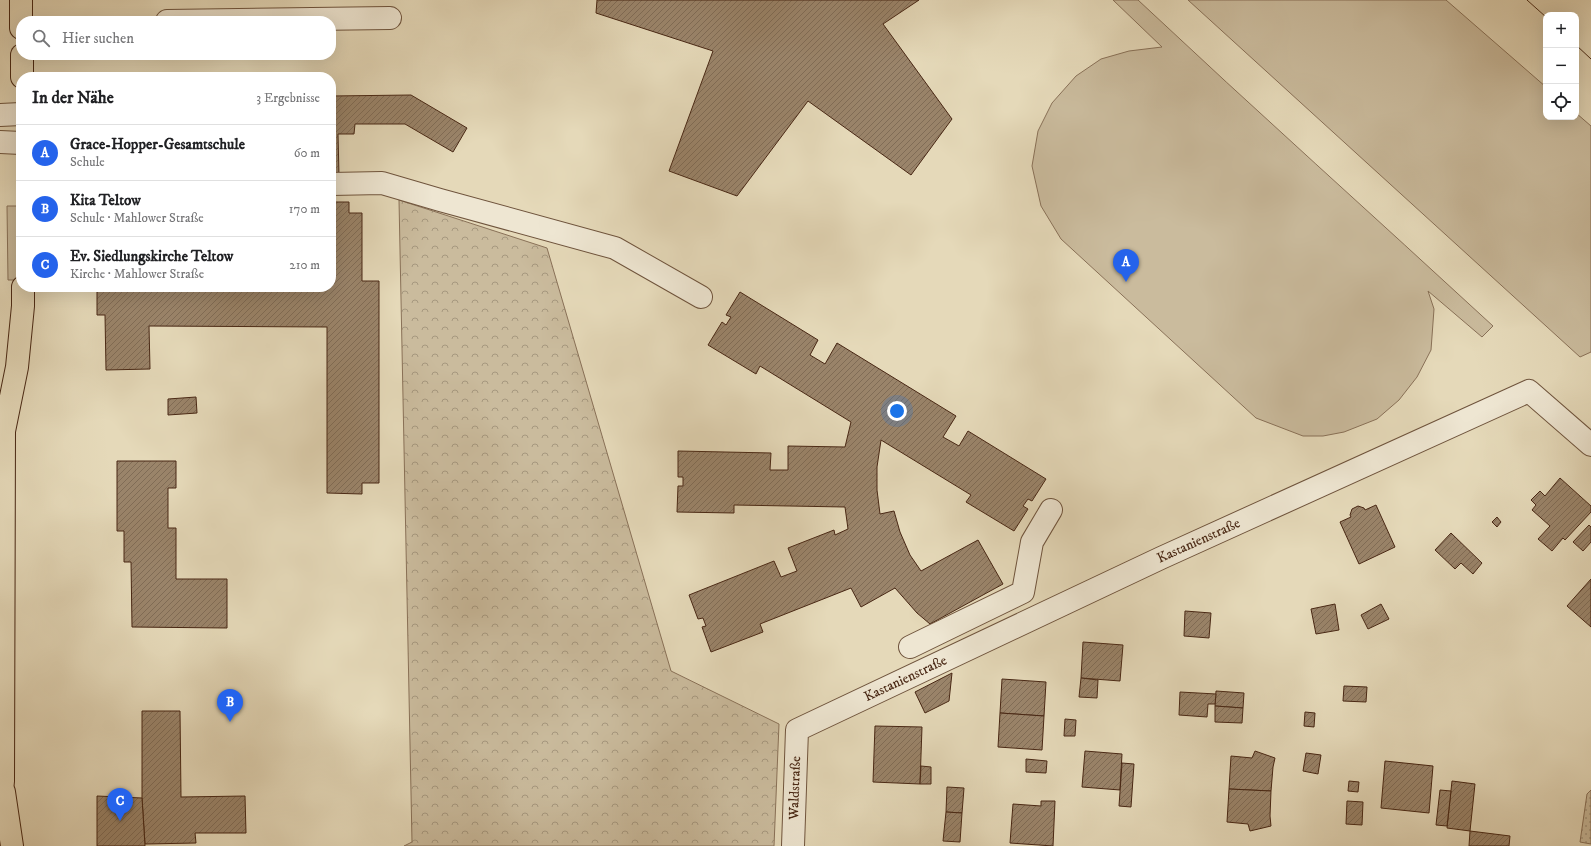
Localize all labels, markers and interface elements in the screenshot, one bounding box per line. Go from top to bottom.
map controls [1543,12,1579,120]
button: + [1543,12,1579,48]
search box [16,16,336,60]
icon: search [30,27,52,49]
text: Hier suchen [62,29,134,48]
button: − [1543,48,1579,84]
button: locate [1543,84,1579,120]
text: In der Nähe [32,87,114,109]
text: 3 Ergebnisse [256,90,320,106]
text: Grace-Hopper-Gesamtschule [70,135,245,154]
text: A [41,145,49,161]
text: 60 m [294,145,320,161]
text: Schule [70,154,105,170]
text: Kita Teltow [70,191,141,210]
text: B [41,201,49,217]
text: 170 m [289,201,320,217]
text: Schule · Mahlower Straße [70,210,204,226]
text: Ev. Siedlungskirche Teltow [70,247,233,266]
pin: A [1113,249,1139,282]
text: C [41,257,49,273]
text: 210 m [289,257,320,273]
text: Kirche · Mahlower Straße [70,266,204,282]
your location [887,401,907,421]
street label: Kastanienstraße [1154,514,1243,568]
street label: Kastanienstraße [861,651,950,706]
pin: B [217,689,243,722]
street label: Waldstraße [785,756,805,821]
pin: C [107,788,133,821]

